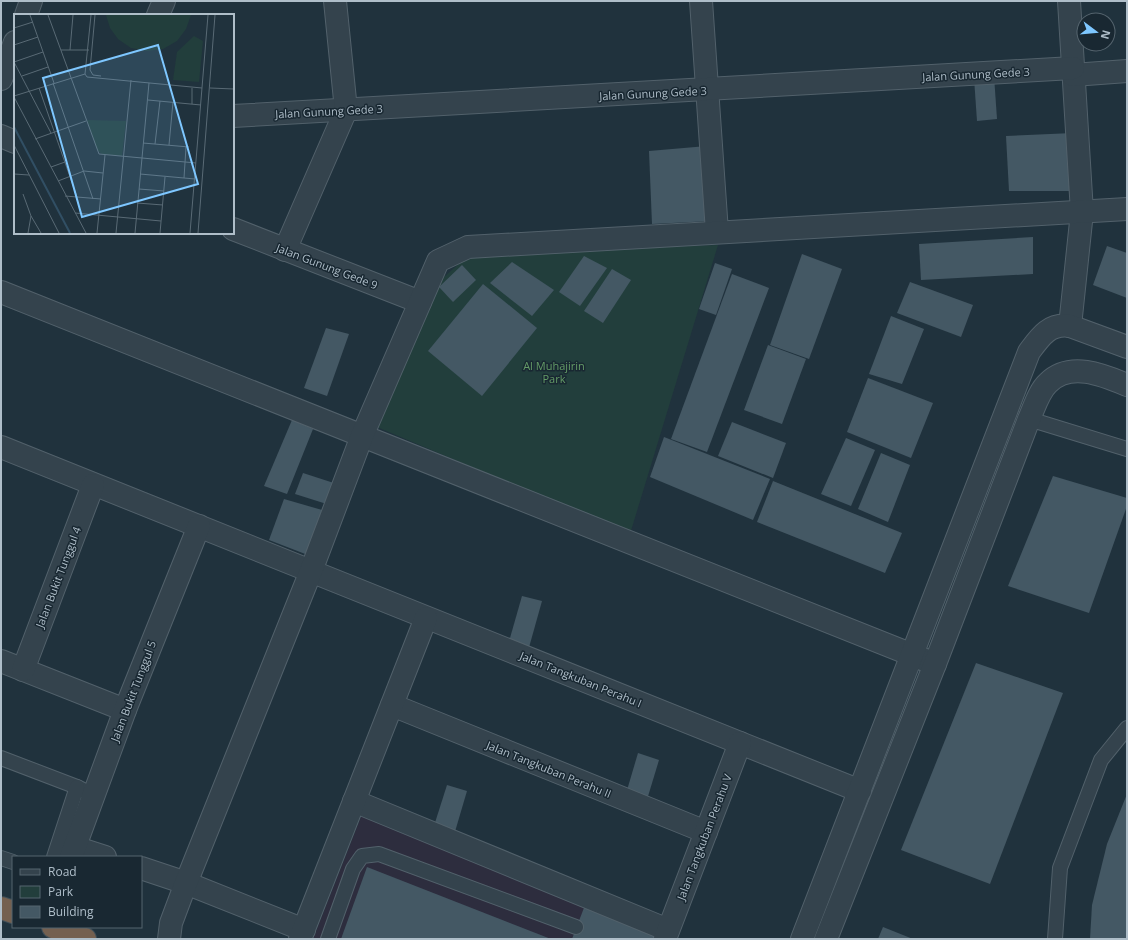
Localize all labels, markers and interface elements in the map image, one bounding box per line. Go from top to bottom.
north arrow [1076,12,1116,52]
inset map [14,14,234,234]
text: N [1098,29,1115,41]
street label: Jalan Gunung Gede 3 [921,64,1030,84]
street label: Jalan Gunung Gede 3 [598,83,707,103]
street label: Jalan Gunung Gede 3 [274,101,383,121]
street label: Jalan Gunung Gede 9 [273,239,380,292]
park label: Al Muhajirin Park [523,358,585,386]
street label: Jalan Bukit Tunggul 4 [31,524,84,631]
street label: Jalan Bukit Tunggul 5 [106,638,159,745]
street label: Jalan Tangkuban Perahu I [517,647,644,710]
street label: Jalan Tangkuban Perahu II [483,737,614,801]
street label: Jalan Tangkuban Perahu V [673,771,735,903]
legend [12,856,142,928]
text: Road [48,863,77,880]
text: Park [48,883,74,900]
text: Building [48,903,94,920]

